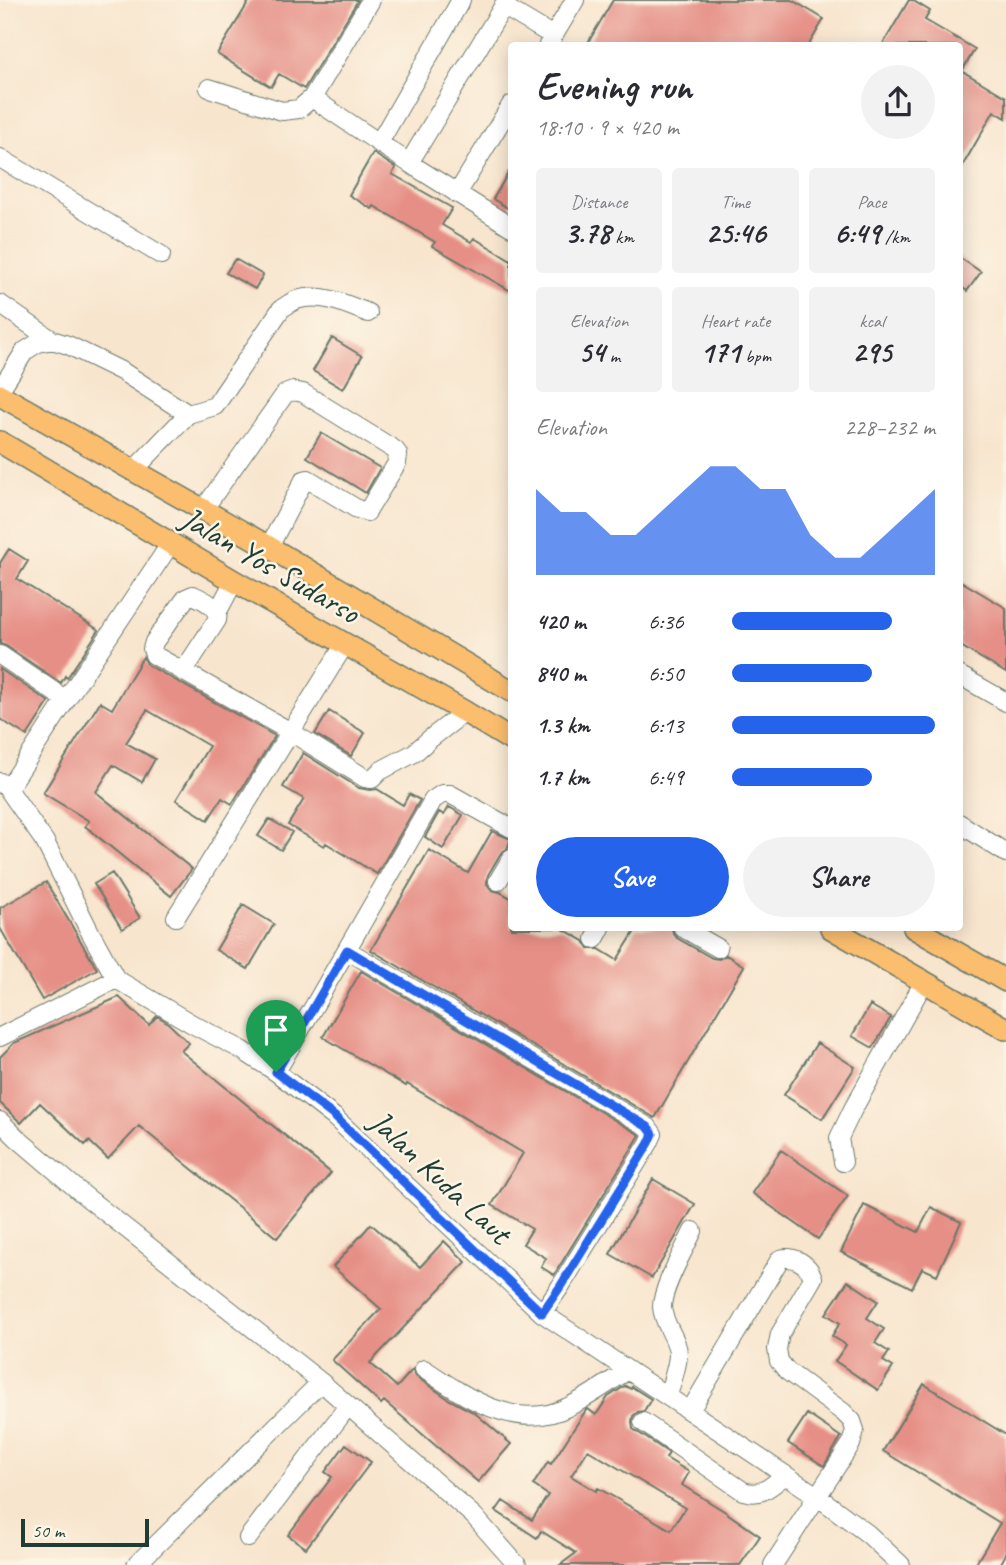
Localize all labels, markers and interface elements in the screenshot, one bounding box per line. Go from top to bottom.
text: Evening run [536,63,692,110]
button: share [861,65,935,139]
text: 18:10 · 9 × 420 m [536,113,679,142]
text: Distance [571,190,628,214]
text: Time [721,190,750,214]
text: Pace [857,190,886,214]
text: 3.78 [564,214,611,252]
text: 25:46 [705,214,766,252]
text: 6:49 [834,214,880,252]
text: km [611,225,634,249]
text: /km [880,225,910,249]
text: Elevation [570,309,628,333]
text: Heart rate [701,309,770,333]
text: kcal [859,309,884,333]
text: 54 [578,333,605,371]
text: 171 [700,333,740,371]
text: 295 [852,333,892,371]
text: m [605,344,620,368]
text: bpm [740,344,771,368]
text: Elevation [536,413,607,442]
text: 228–232 m [844,413,935,442]
street label: Jalan Yos Sudarso [172,496,369,634]
text: 420 m [536,607,586,636]
text: 6:36 [648,607,684,636]
text: 840 m [536,659,586,688]
text: 6:50 [648,659,684,688]
text: 1.3 km [536,711,590,740]
text: 6:13 [648,711,684,740]
text: 1.7 km [536,763,589,792]
text: 6:49 [648,763,684,792]
button: Save [536,837,729,917]
button: Share [743,837,935,917]
pin [246,1000,306,1072]
icon: arrive [257,1011,295,1049]
street label: Jalan Kuda Laut [359,1099,522,1255]
scale bar [21,1516,149,1548]
text: 50 m [32,1519,64,1543]

